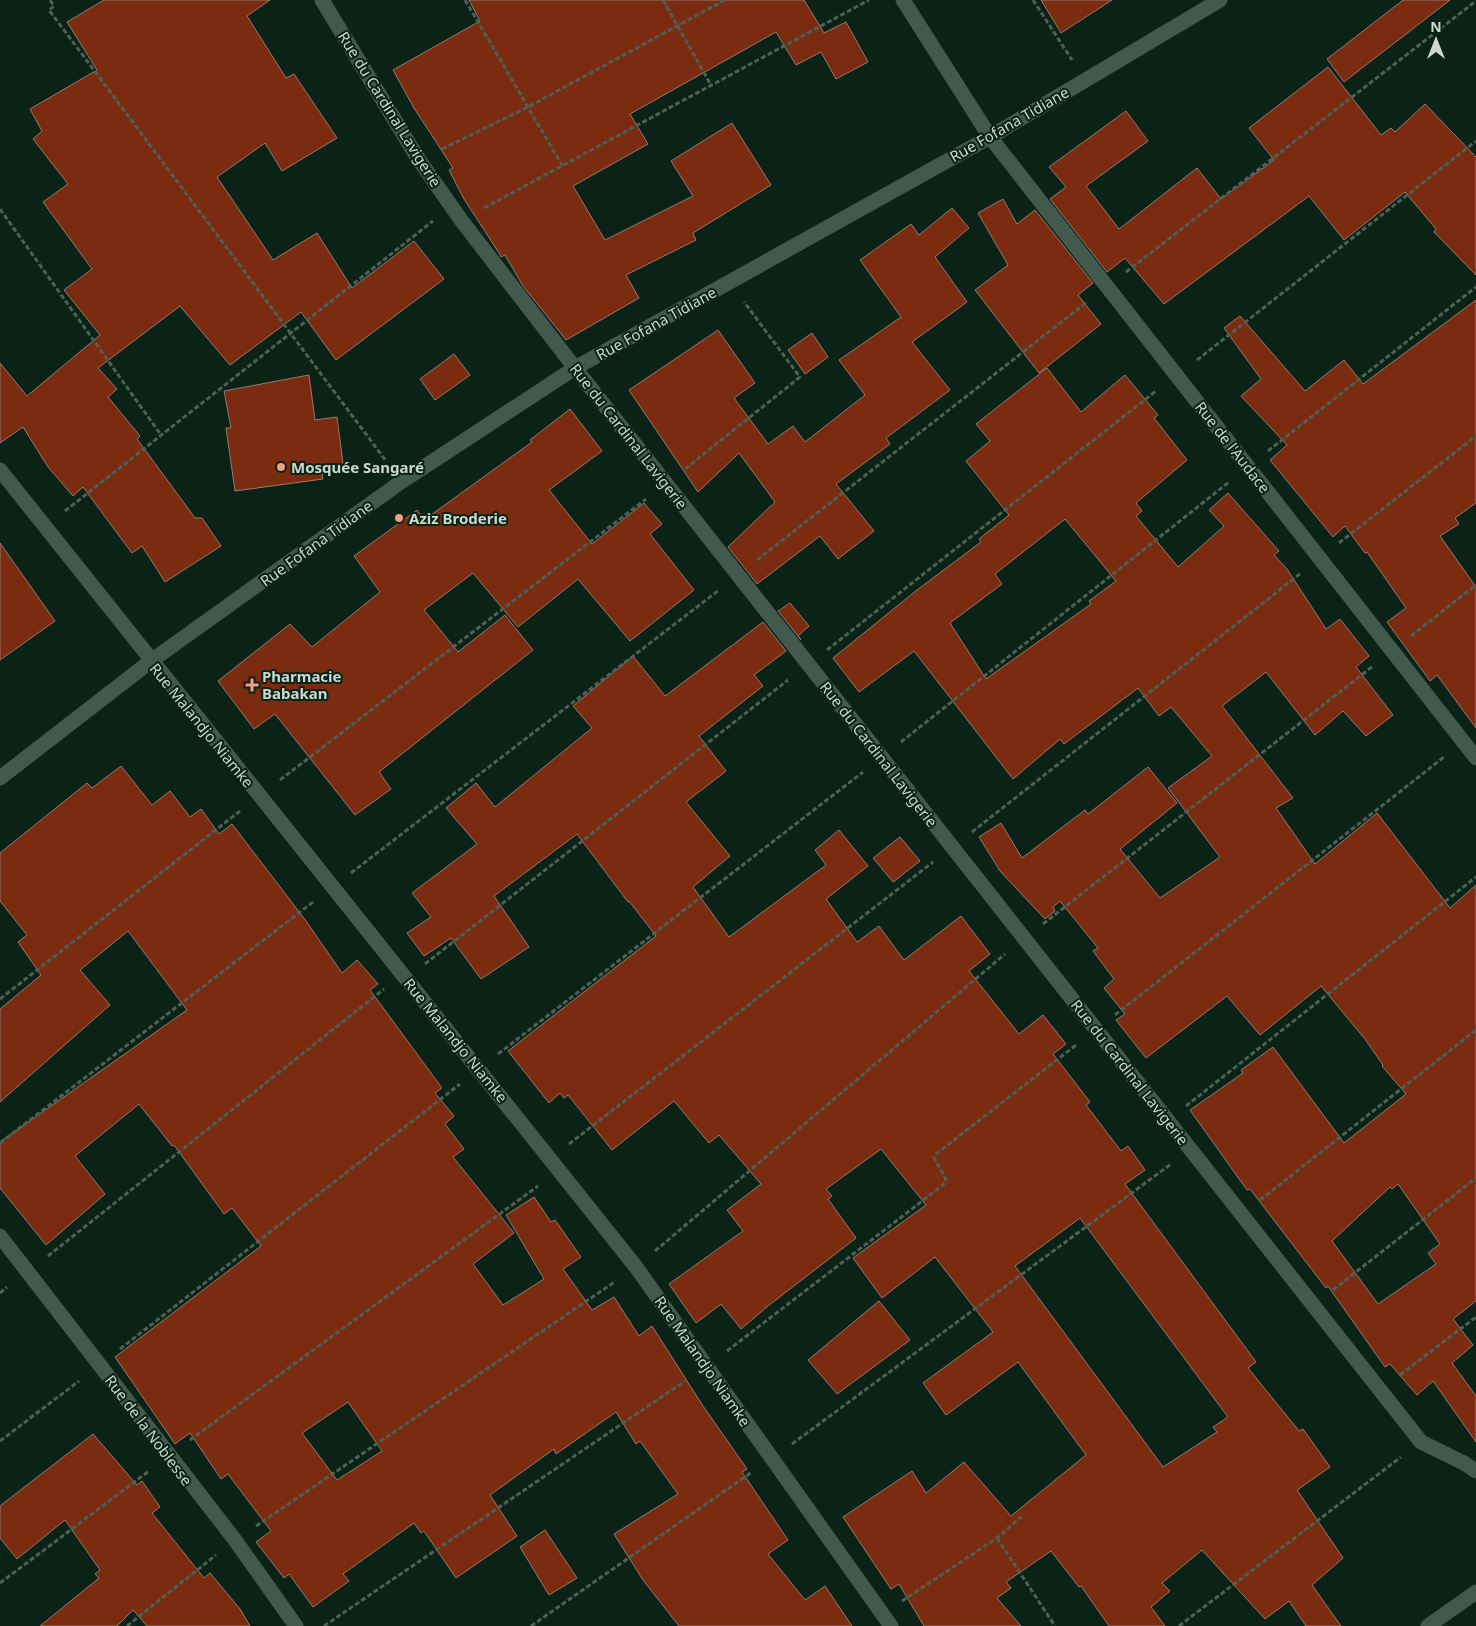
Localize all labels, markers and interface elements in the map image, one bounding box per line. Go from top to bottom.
north arrow [1411,15,1461,65]
text: N [1430,17,1442,36]
street label: Rue du Cardinal Lavigerie [334,28,446,190]
street label: Rue Fofana Tidiane [946,82,1072,166]
street label: Rue Fofana Tidiane [592,282,720,364]
street label: Rue du Cardinal Lavigerie [566,359,692,513]
street label: Rue de l'Audace [1191,397,1275,497]
place label: Mosquée Sangaré [291,457,424,477]
marker: Mosquée Sangaré [275,461,287,473]
street label: Rue Fofana Tidiane [256,495,376,591]
place label: Aziz Broderie [409,508,507,528]
marker: Aziz Broderie [393,512,405,524]
street label: Rue Malandjo Niamke [146,659,258,791]
place label: Pharmacie Babakan [262,666,342,703]
street label: Rue du Cardinal Lavigerie [816,677,942,831]
marker: Pharmacie Babakan [246,679,258,691]
street label: Rue Malandjo Niamke [400,974,512,1106]
street label: Rue du Cardinal Lavigerie [1067,995,1193,1149]
street label: Rue Malandjo Niamke [650,1292,756,1430]
street label: Rue de la Noblesse [101,1371,197,1489]

